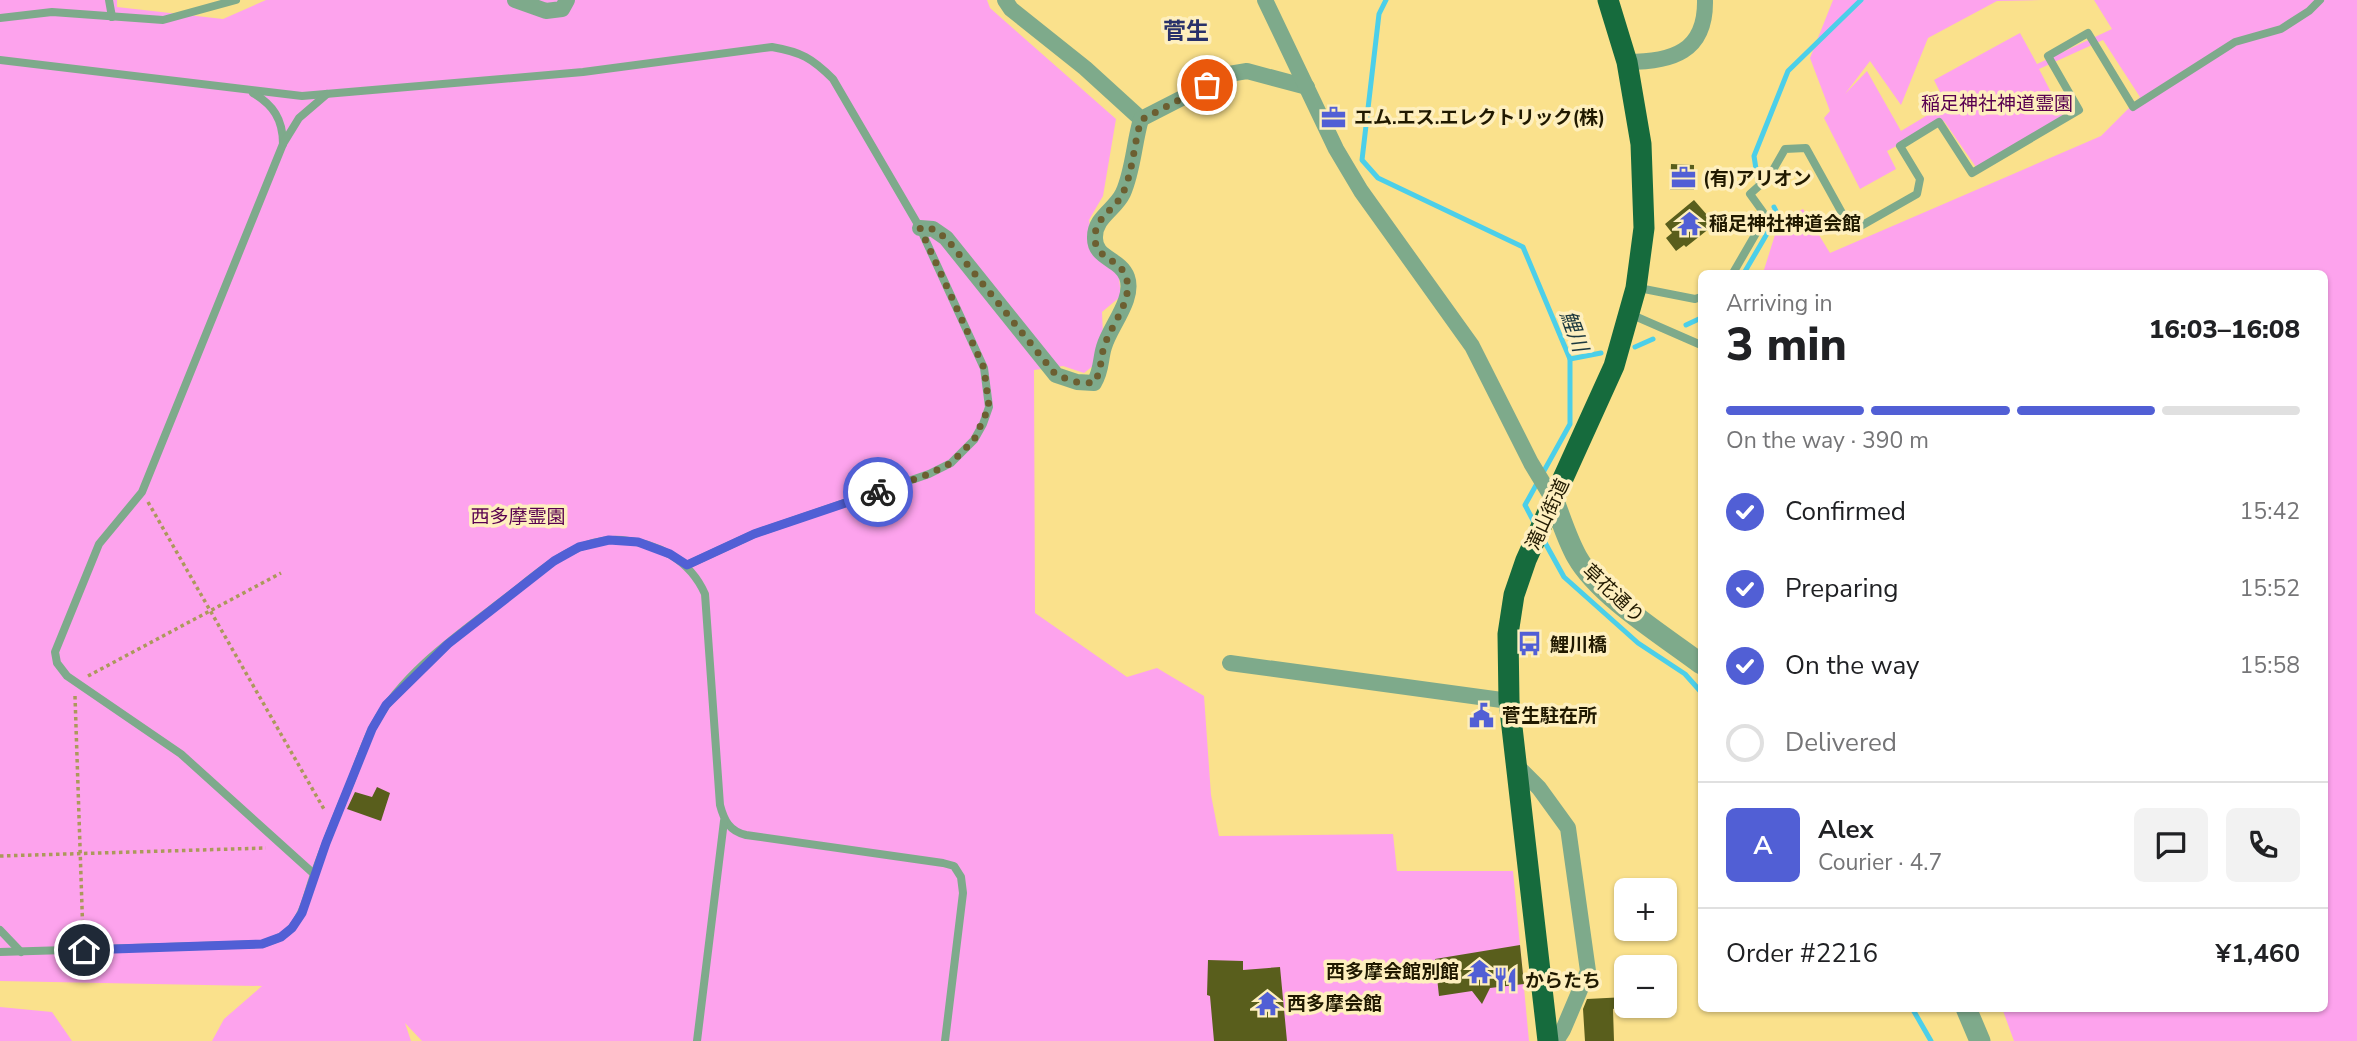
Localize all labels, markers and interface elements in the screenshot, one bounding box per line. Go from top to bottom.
district label: 菅生 [1163,16,1209,47]
pin [1177,55,1237,115]
icon: bag [1188,66,1226,104]
park label: 稲足神社神道霊園 [1921,91,2073,117]
office icon: エム.エス.エレクトリック(株) [1320,103,1348,131]
place label: エム.エス.エレクトリック(株) [1354,105,1605,131]
office icon: (有)アリオン [1669,164,1697,192]
place label: (有)アリオン [1703,166,1812,192]
temple icon: 稲足神社神道会館 [1675,209,1703,237]
place label: 稲足神社神道会館 [1709,211,1861,237]
text: Arriving in [1726,288,1833,319]
water label: 鯉川 [1554,306,1595,357]
text: 16:03–16:08 [2149,312,2300,347]
text: 3 min [1726,313,1847,376]
text: On the way · 390 m [1726,425,1929,456]
courier [843,457,913,527]
icon: bike [859,473,897,511]
street label: 滝山街道 [1520,474,1576,554]
icon: check [1726,493,1764,531]
text: Confirmed [1785,494,1906,529]
text: 15:42 [2240,496,2300,527]
park label: 西多摩霊園 [470,504,566,530]
street label: 草花通り [1577,558,1650,629]
icon: check [1726,570,1764,608]
text: Preparing [1785,571,1898,606]
text: 15:52 [2240,573,2300,604]
bus stop icon: 鯉川橋 [1516,630,1544,658]
place label: 鯉川橋 [1550,632,1607,658]
icon: check [1726,647,1764,685]
text: On the way [1785,648,1919,683]
text: 15:58 [2240,650,2300,681]
public building icon: 菅生駐在所 [1468,701,1496,729]
place label: 菅生駐在所 [1502,703,1597,729]
text: Delivered [1785,725,1897,760]
button: chat [2134,808,2208,882]
button: phone [2226,808,2300,882]
text: Alex [1818,812,1874,847]
text: A [1753,828,1773,863]
text: Courier · 4.7 [1818,847,1942,878]
map controls [1614,878,1677,1018]
button: + [1614,878,1677,941]
pin [54,920,114,980]
icon: home [65,931,103,969]
text: Order #2216 [1726,936,1878,971]
text: ¥1,460 [2216,936,2300,971]
button: − [1614,955,1677,1018]
temple icon: 西多摩会館別館 [1465,957,1493,985]
place label: 西多摩会館別館 [1326,959,1459,985]
restaurant icon: からたち [1491,966,1519,994]
place label: からたち [1525,968,1601,994]
temple icon: 西多摩会館 [1253,989,1281,1017]
place label: 西多摩会館 [1287,991,1382,1017]

